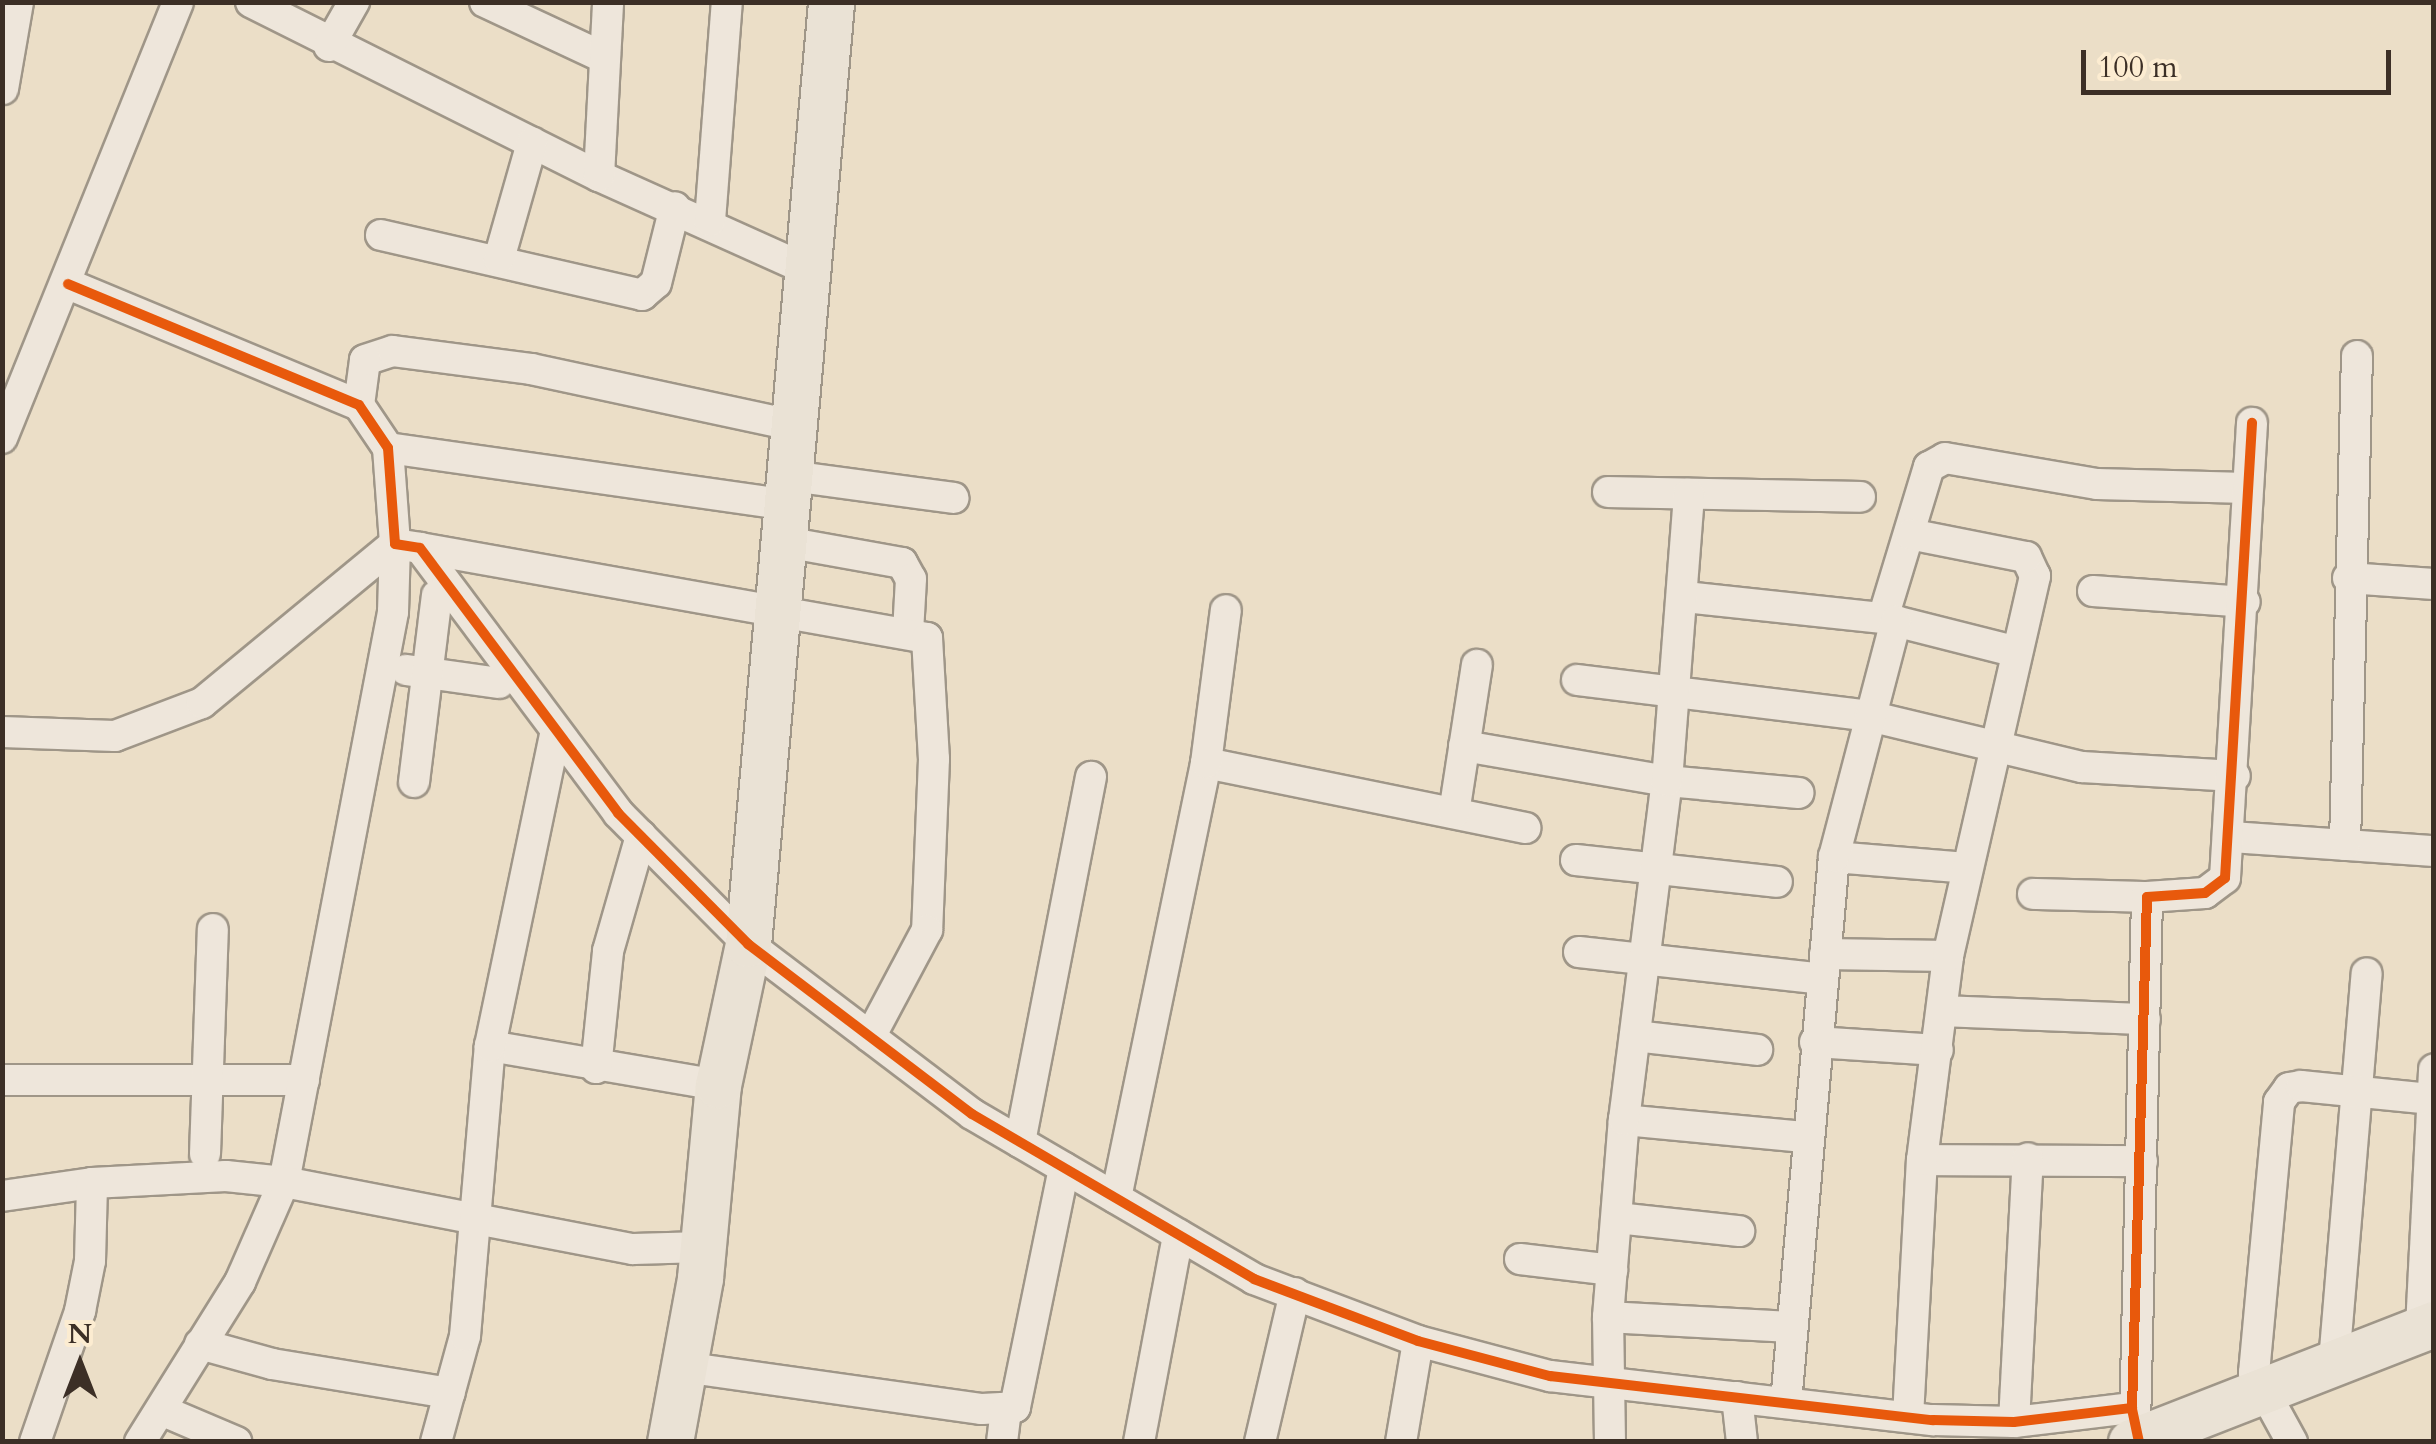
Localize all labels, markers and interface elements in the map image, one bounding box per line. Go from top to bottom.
scale bar [2086,30,2396,92]
text: 100 m [2098,47,2178,88]
north arrow [30,1314,130,1414]
text: N [68,1315,92,1353]

